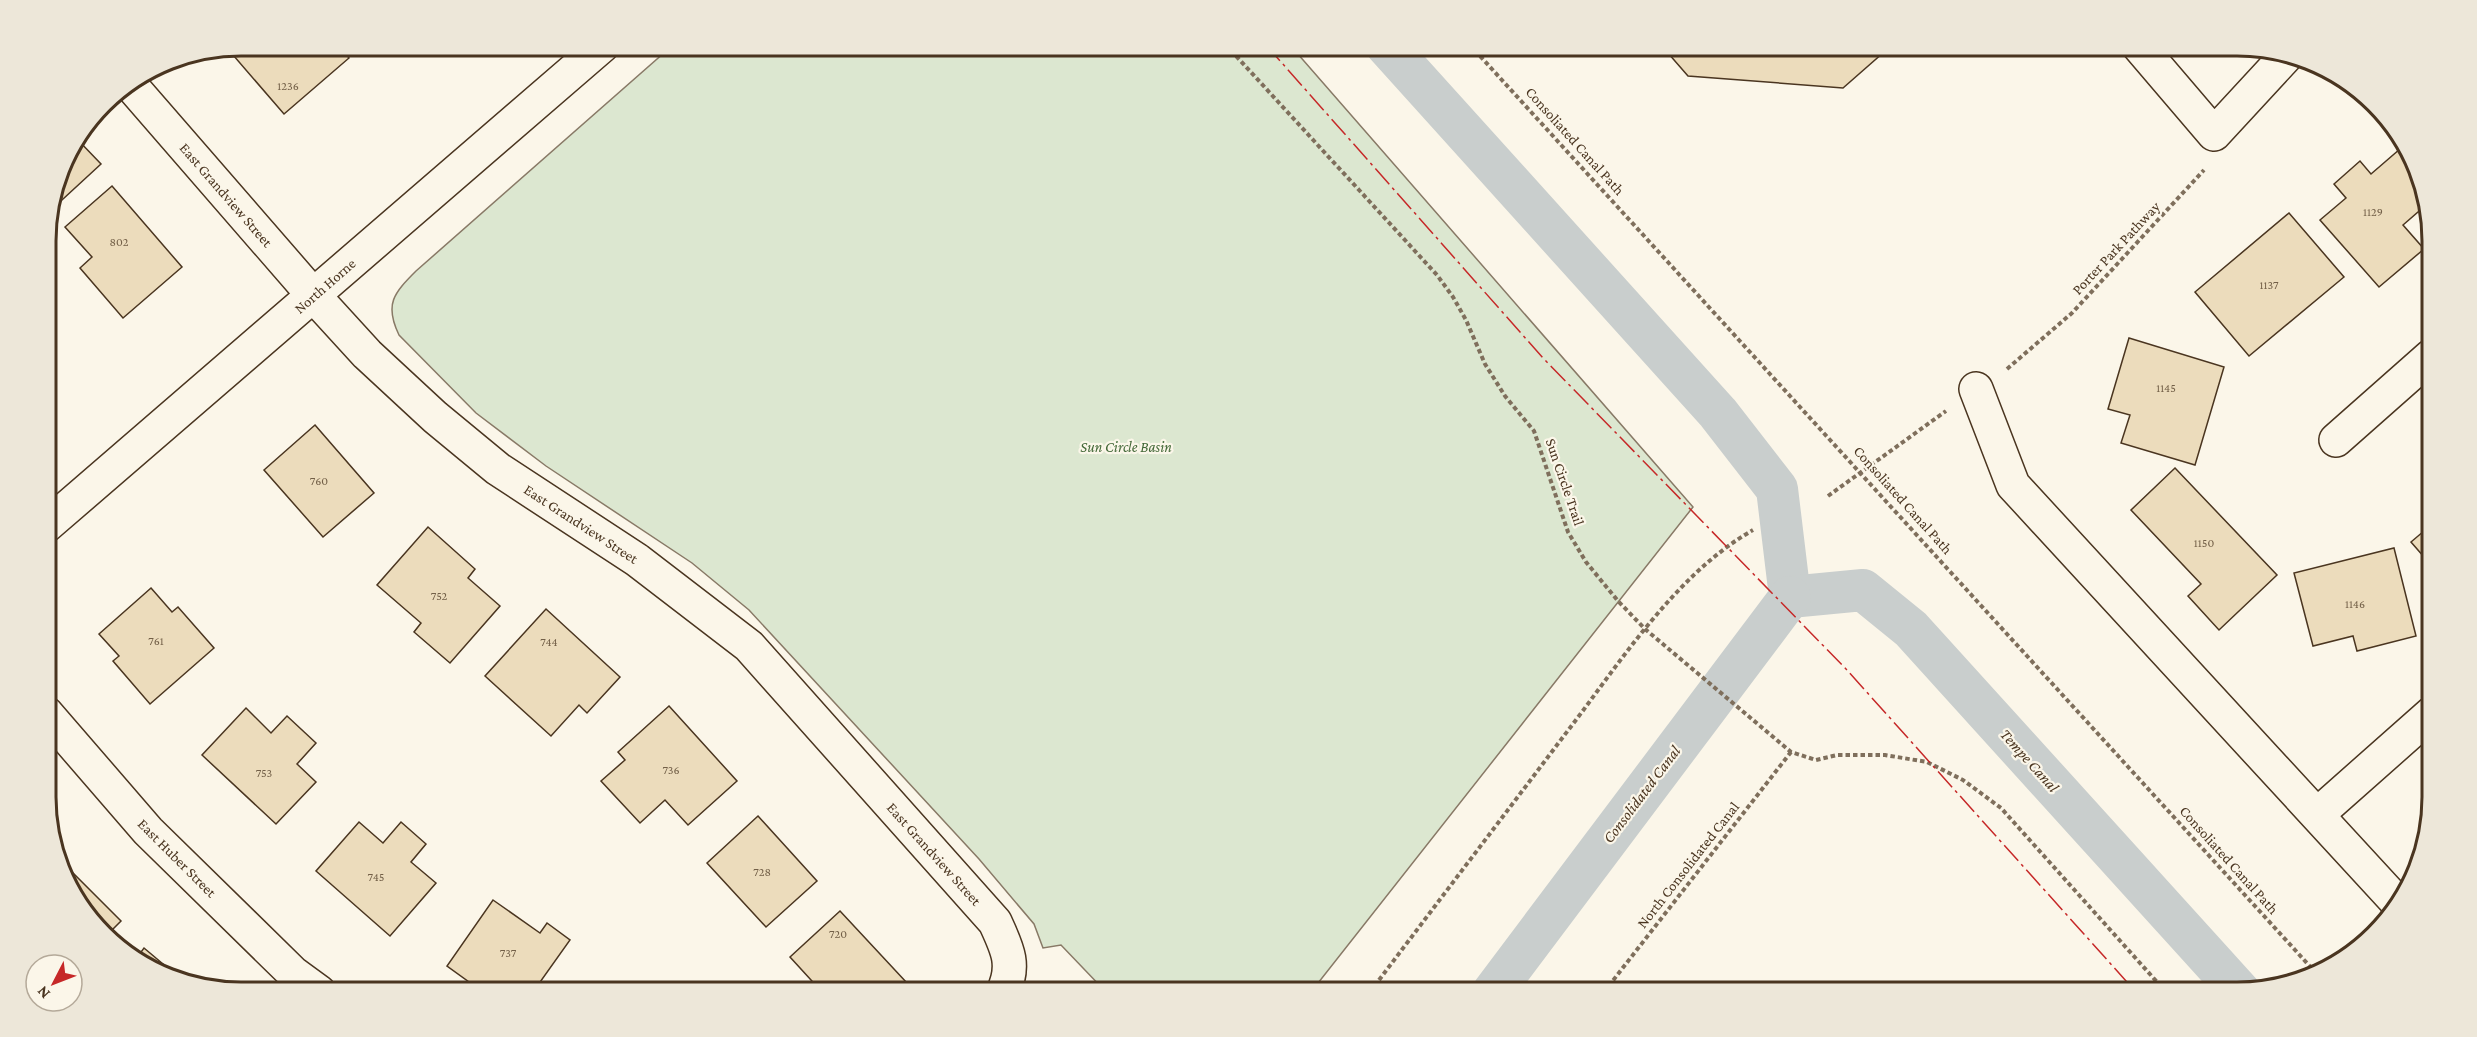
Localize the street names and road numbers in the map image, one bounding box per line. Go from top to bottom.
street label: Consoliated Canal Path [1522,84,1628,198]
street label: East Grandview Street [176,140,276,251]
street label: Porter Park Pathway [2069,198,2164,298]
street label: North Horne [291,255,359,317]
street label: Sun Circle Trail [1543,436,1587,528]
street label: Consoliated Canal Path [1850,443,1956,557]
street label: East Grandview Street [521,481,642,567]
street label: East Grandview Street [884,799,985,909]
street label: North Consolidated Canal [1634,799,1742,931]
street label: Consoliated Canal Path [2176,803,2282,917]
street label: East Huber Street [135,816,220,901]

